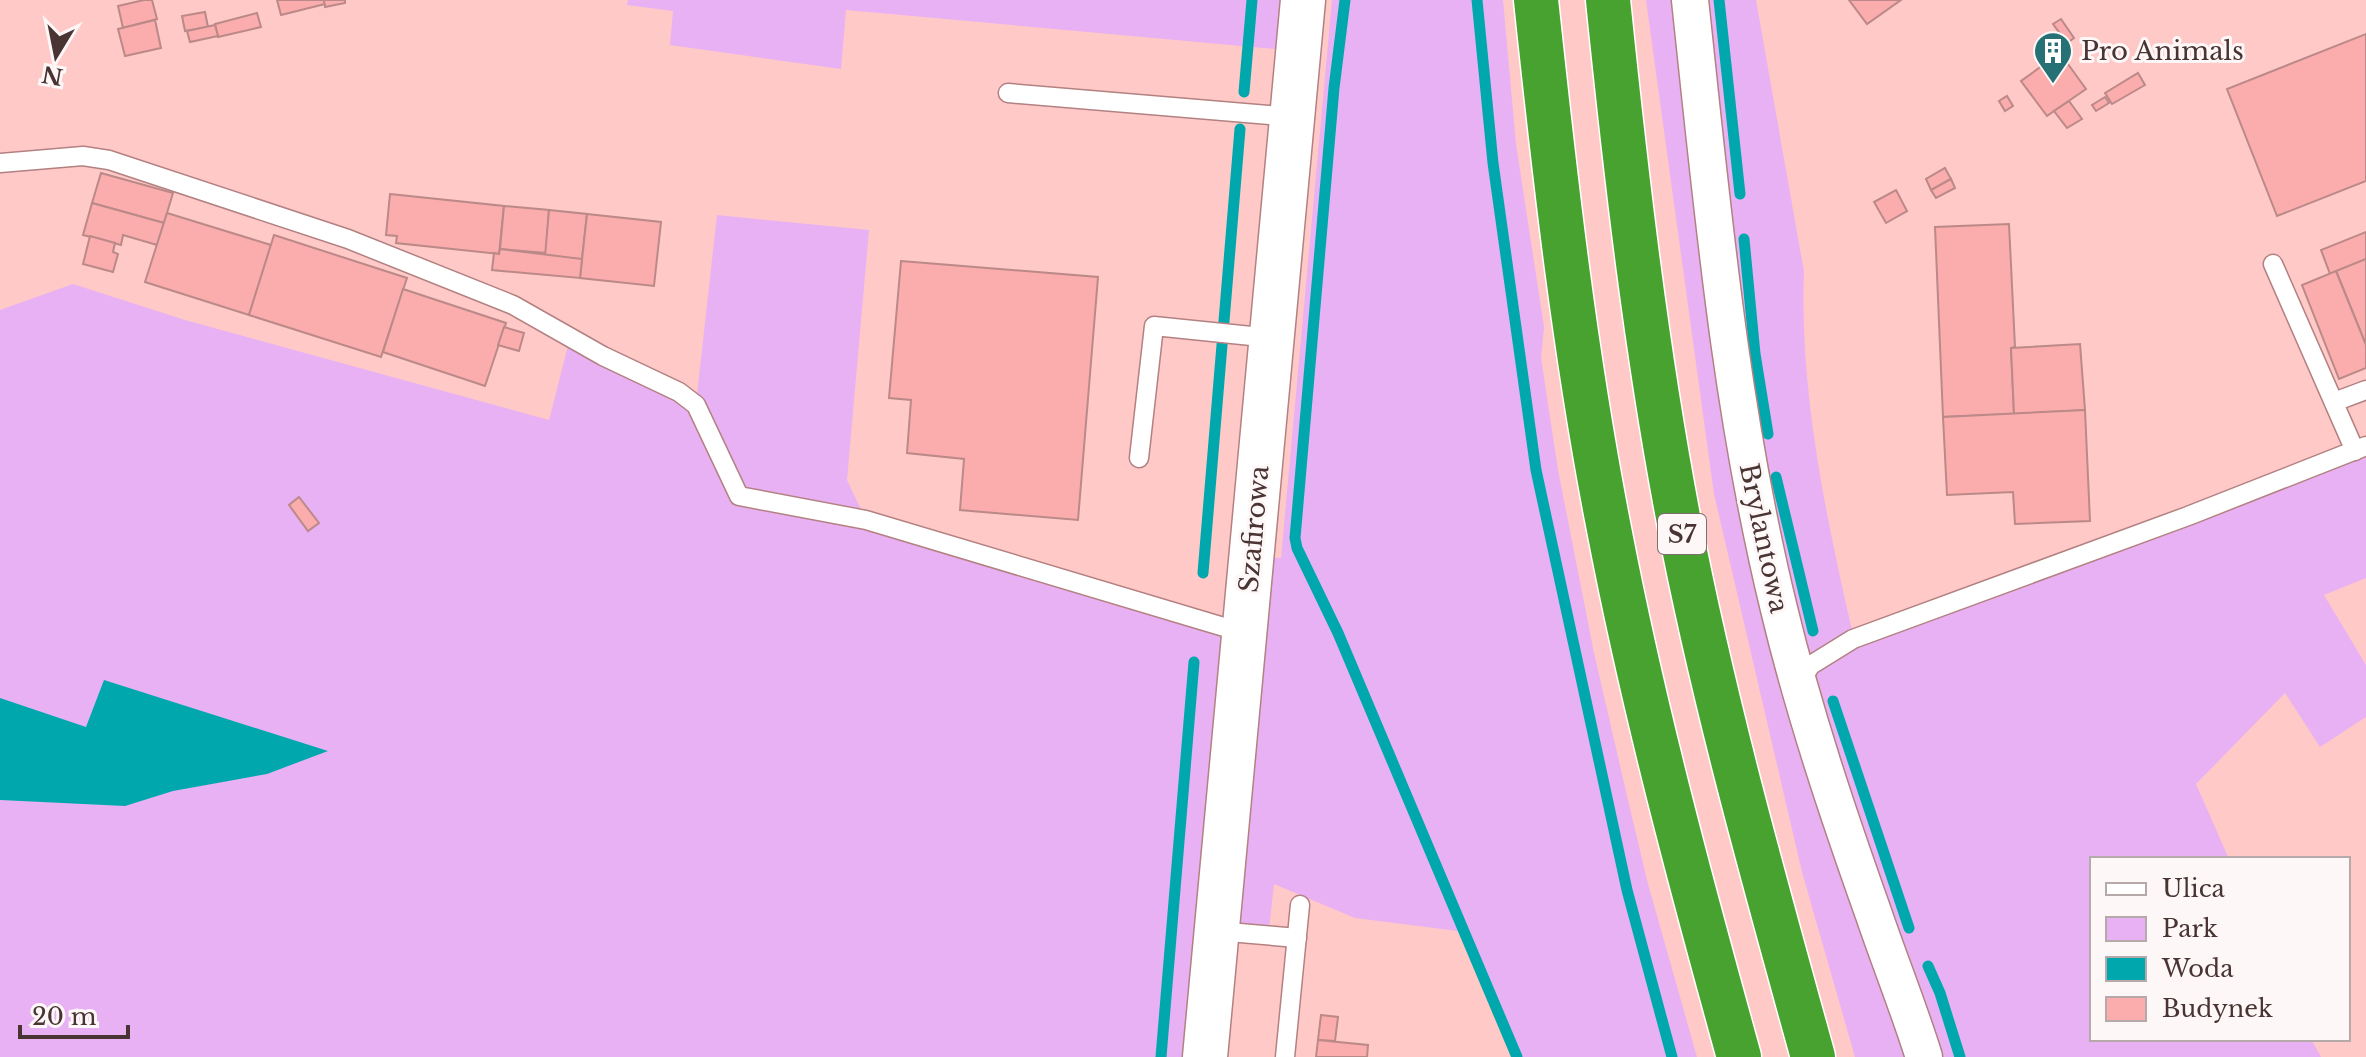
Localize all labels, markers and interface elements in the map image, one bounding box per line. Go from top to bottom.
north arrow [16,16,96,96]
building icon: Pro Animals [2032,30,2074,85]
place label: Pro Animals [2081,35,2244,67]
text: N [40,60,65,90]
street label: Brylantowa [1733,460,1796,616]
street label: Szafirowa [1233,464,1276,594]
road number: S7 [1658,514,1706,554]
legend [2090,857,2350,1041]
text: Ulica [2162,874,2226,903]
text: Park [2162,914,2218,943]
text: Woda [2161,954,2234,983]
scale bar [20,989,128,1039]
text: Budynek [2162,994,2273,1023]
text: 20 m [32,1002,97,1031]

